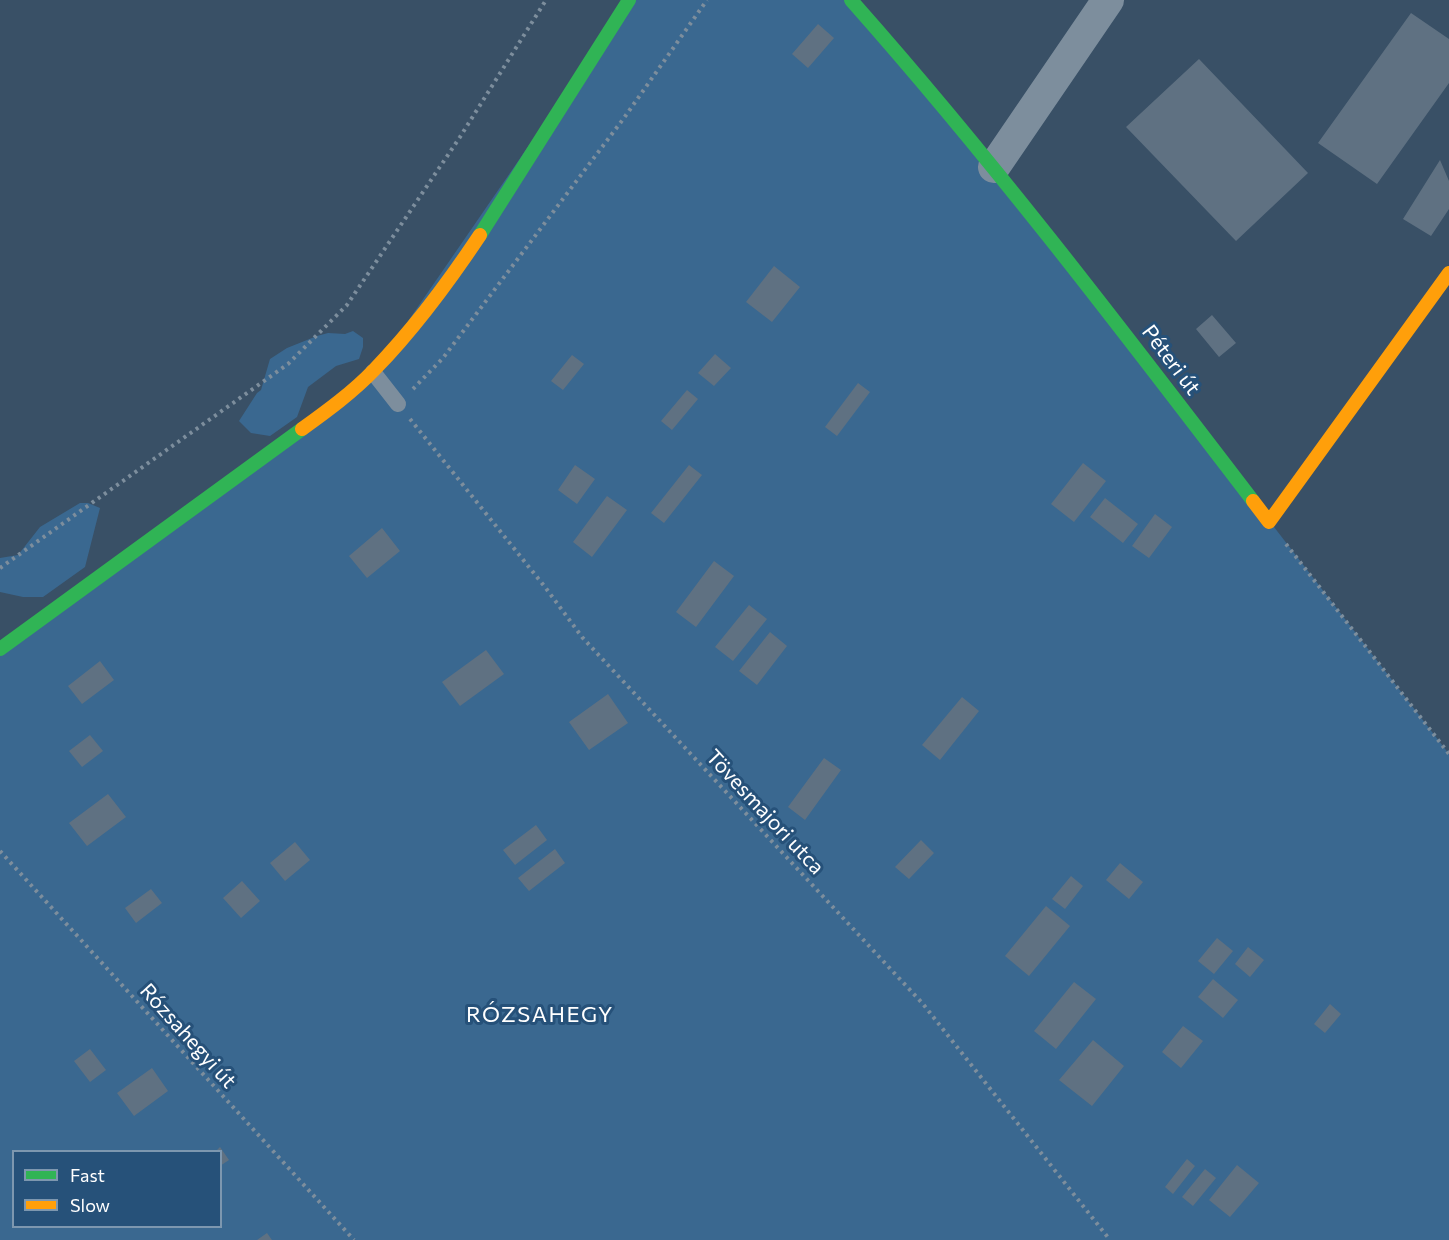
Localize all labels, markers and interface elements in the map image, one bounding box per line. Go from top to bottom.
street label: Péteri út [1136,320,1206,400]
street label: Tövesmajori utca [701,744,829,880]
street label: Rózsahegyi út [134,979,242,1093]
district label: RÓZSAHEGY [466,1002,614,1028]
legend [12,1150,222,1228]
text: Fast [70,1164,105,1186]
text: Slow [70,1194,110,1216]

